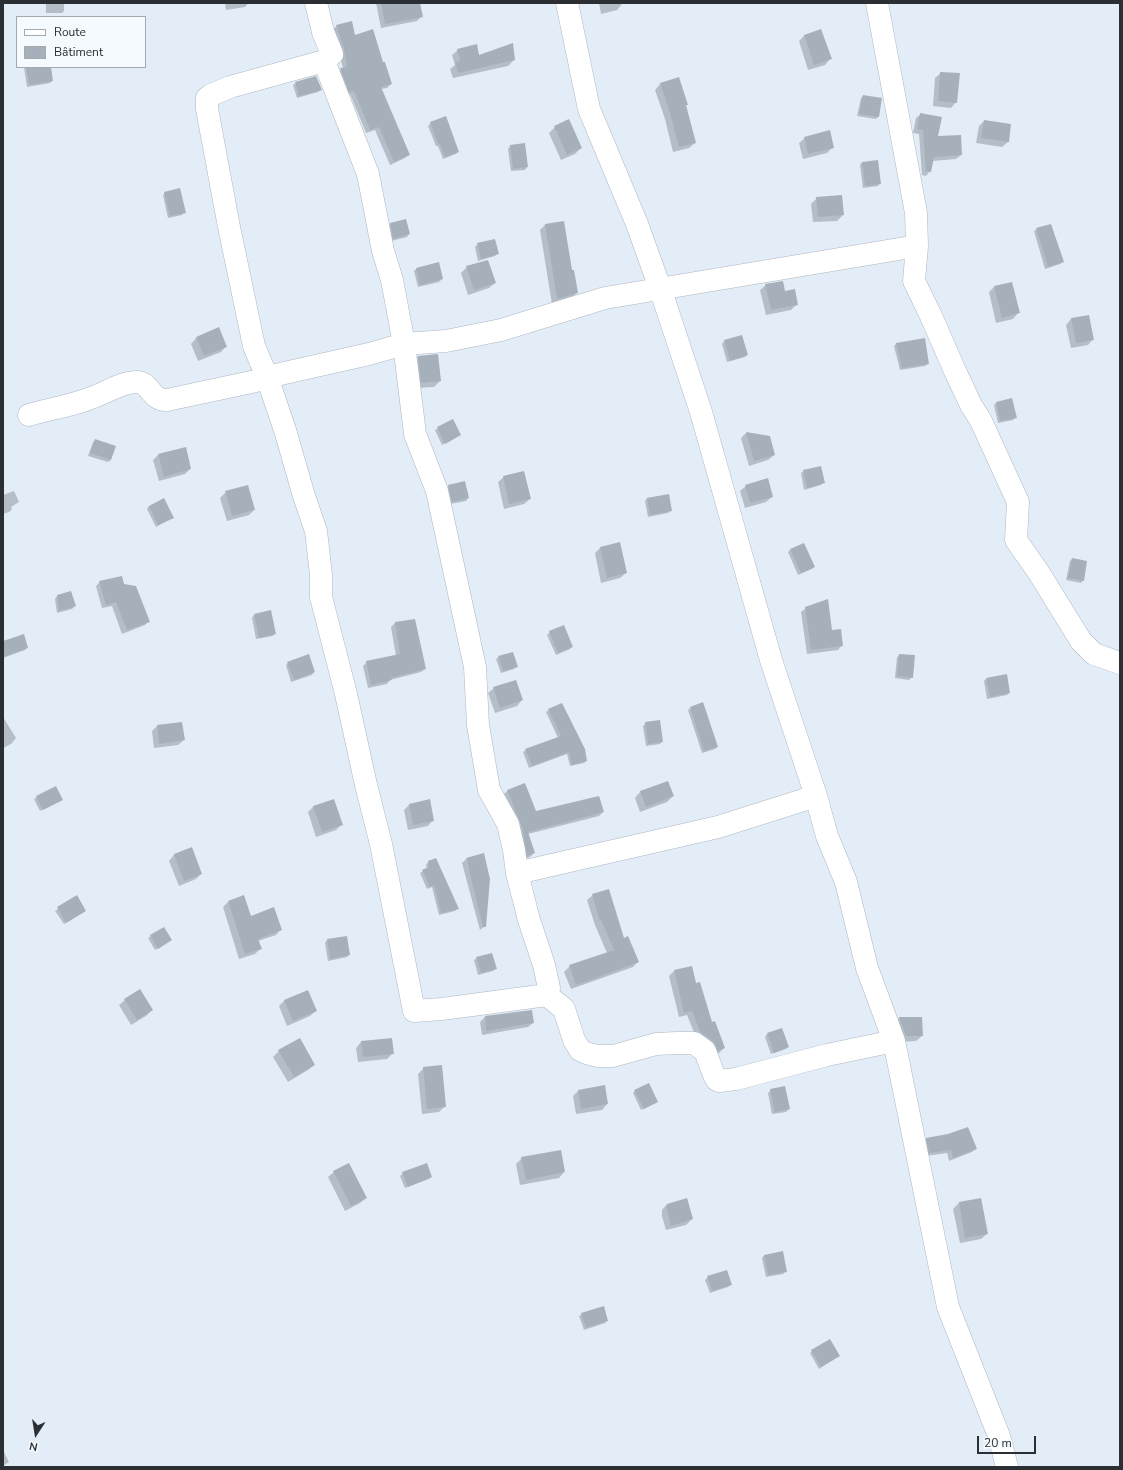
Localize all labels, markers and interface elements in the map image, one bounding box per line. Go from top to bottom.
legend [16,16,146,68]
text: Route [54,24,86,40]
text: Bâtiment [54,44,103,60]
north arrow [16,1414,56,1454]
scale bar [979,1428,1038,1454]
text: 20 m [984,1435,1012,1451]
text: N [28,1438,39,1454]

